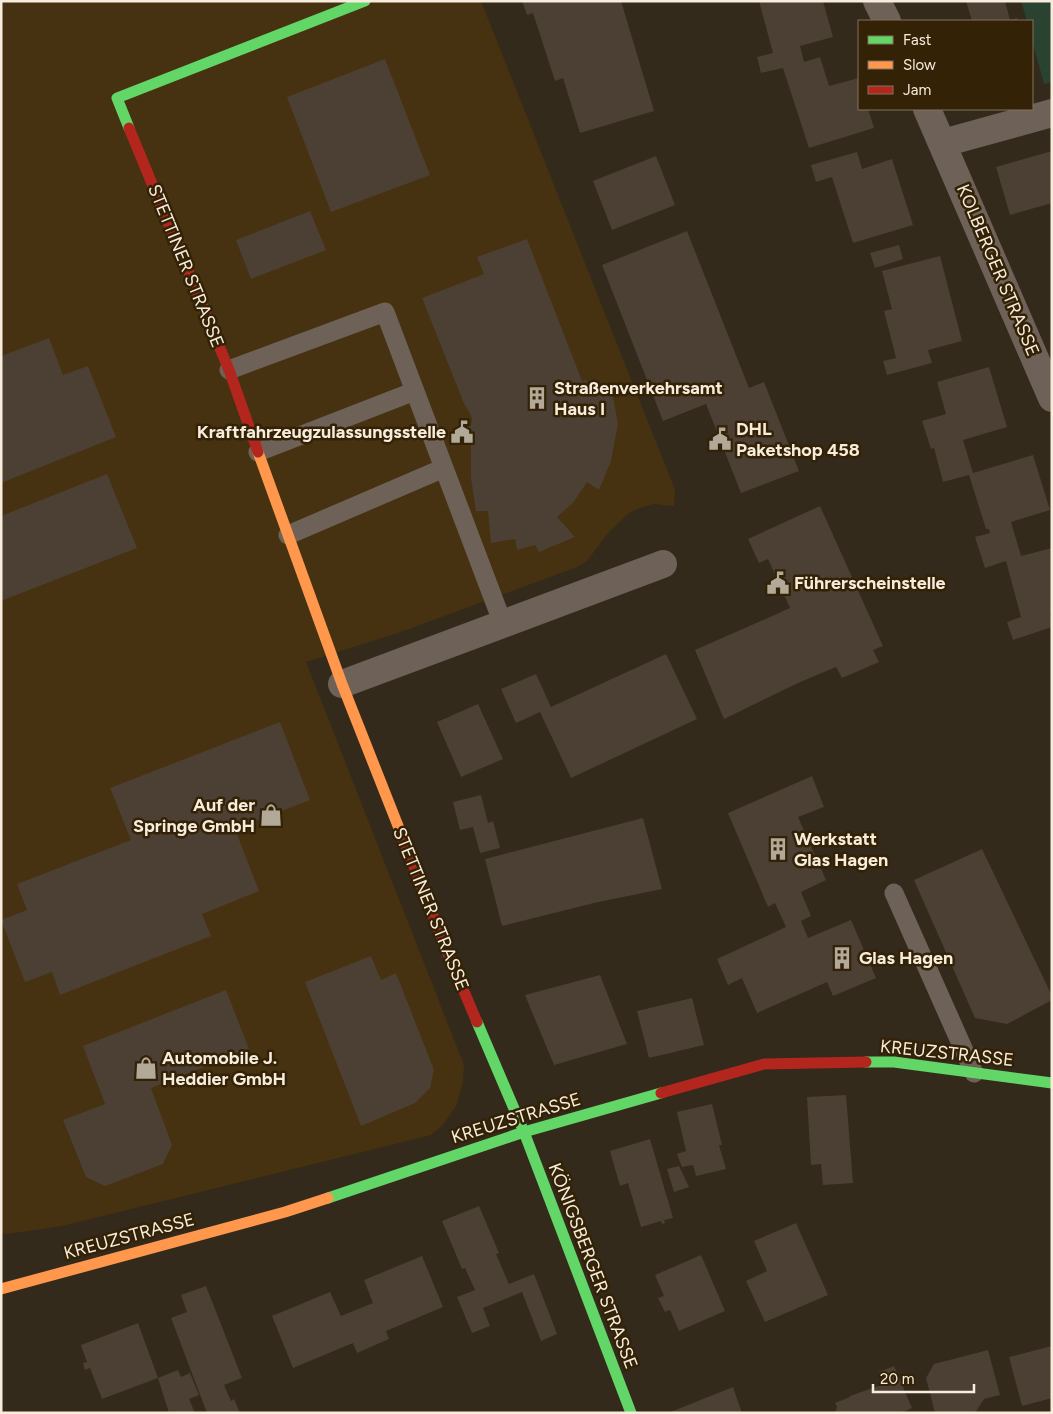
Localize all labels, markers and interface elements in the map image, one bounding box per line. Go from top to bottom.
legend [858,20,1033,110]
text: Fast [903,31,932,49]
text: Slow [903,56,936,74]
text: Jam [903,81,931,99]
street label: STETTINER STRASSE [143,181,229,351]
street label: KOLBERGER STRASSE [952,181,1044,359]
place label: Straßenverkehrsamt Haus I [554,377,723,420]
building icon: Straßenverkehrsamt Haus I [524,385,550,411]
place label: DHL Paketshop 458 [736,418,860,461]
public building icon: Kraftfahrzeugzulassungsstelle [449,419,475,445]
place label: Kraftfahrzeugzulassungsstelle [197,421,446,443]
public building icon: DHL Paketshop 458 [707,426,733,452]
public building icon: Führerscheinstelle [765,570,791,596]
place label: Führerscheinstelle [794,572,946,594]
place label: Auf der Springe GmbH [133,794,255,837]
shop icon: Auf der Springe GmbH [258,802,284,828]
street label: STETTINER STRASSE [388,824,474,994]
place label: Werkstatt Glas Hagen [794,828,888,871]
building icon: Werkstatt Glas Hagen [765,836,791,862]
building icon: Glas Hagen [829,945,855,971]
place label: Glas Hagen [859,947,953,969]
street label: KREUZSTRASSE [879,1035,1015,1071]
place label: Automobile J. Heddier GmbH [162,1047,286,1090]
shop icon: Automobile J. Heddier GmbH [133,1055,159,1081]
street label: KREUZSTRASSE [449,1088,583,1148]
street label: KÖNIGSBERGER STRASSE [544,1160,642,1372]
street label: KREUZSTRASSE [61,1208,197,1264]
scale bar [873,1362,974,1394]
text: 20 m [880,1370,914,1388]

